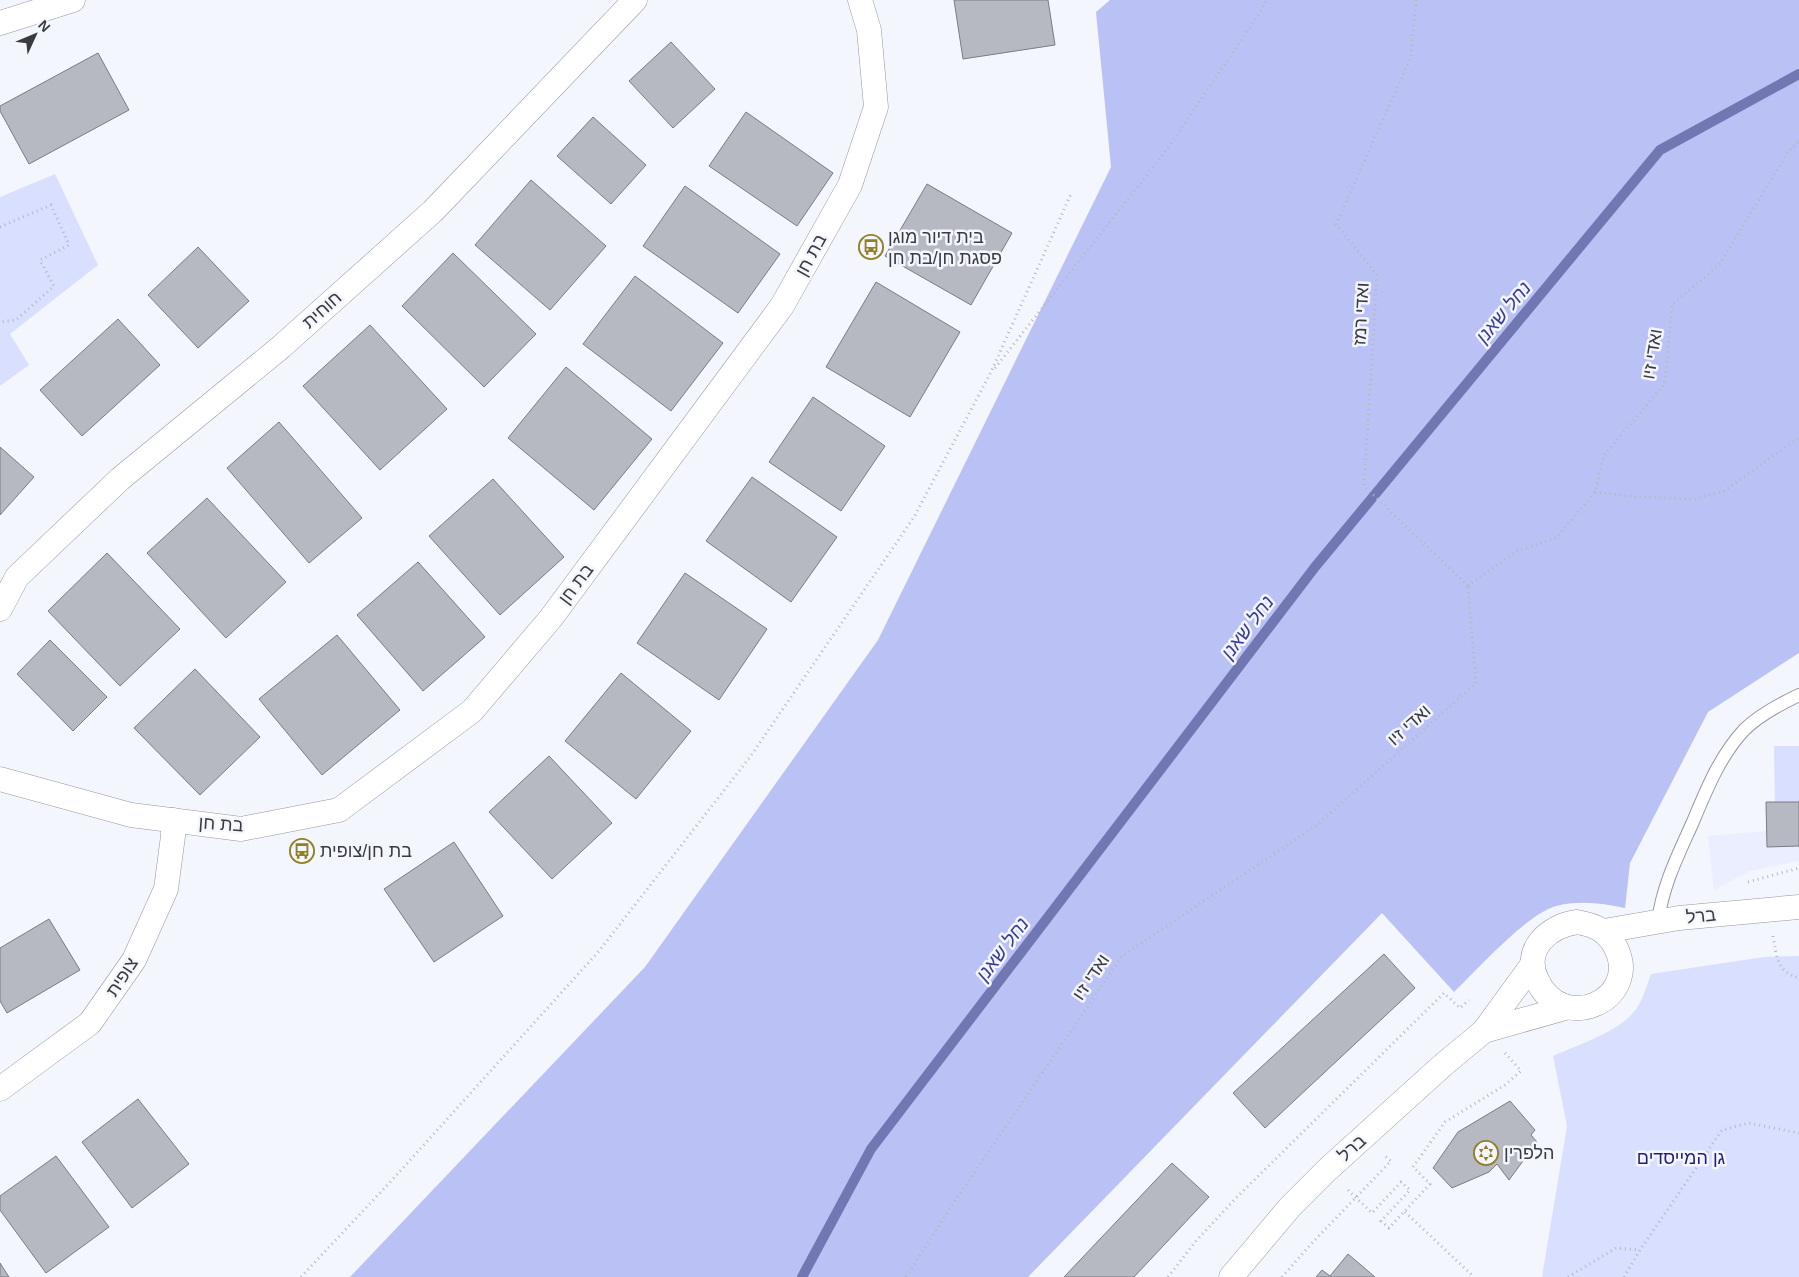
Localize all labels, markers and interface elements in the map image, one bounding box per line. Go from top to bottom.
north arrow [10,10,60,60]
text: N [35,17,54,35]
place label: בית דיור מוגן פסגת חן/בת חן [888,227,1002,268]
street label: בת חן [791,230,831,279]
bus stop icon: בית דיור מוגן פסגת חן/בת חן [858,234,884,260]
water label: נחל שאנן [1471,277,1535,348]
street label: ואדי רמז [1349,282,1373,346]
street label: חוחית [299,287,345,333]
street label: ואדי זיו [1638,327,1666,381]
street label: בת חן [555,560,598,608]
water label: נחל שאנן [1216,592,1278,664]
street label: ואדי זיו [1383,701,1435,749]
street label: בת חן [198,812,244,836]
bus stop icon: בת חן/צופית [289,838,315,864]
place label: בת חן/צופית [320,841,412,861]
street label: ברל [1685,904,1717,928]
water label: נחל שאנן [971,914,1033,986]
street label: ואדי זיו [1069,950,1113,1004]
street label: צופית [102,954,142,1000]
street label: ברל [1334,1130,1370,1165]
synagogue icon: הלפרין [1473,1140,1499,1166]
place label: הלפרין [1504,1143,1555,1163]
park label: גן המייסדים [1637,1148,1726,1168]

